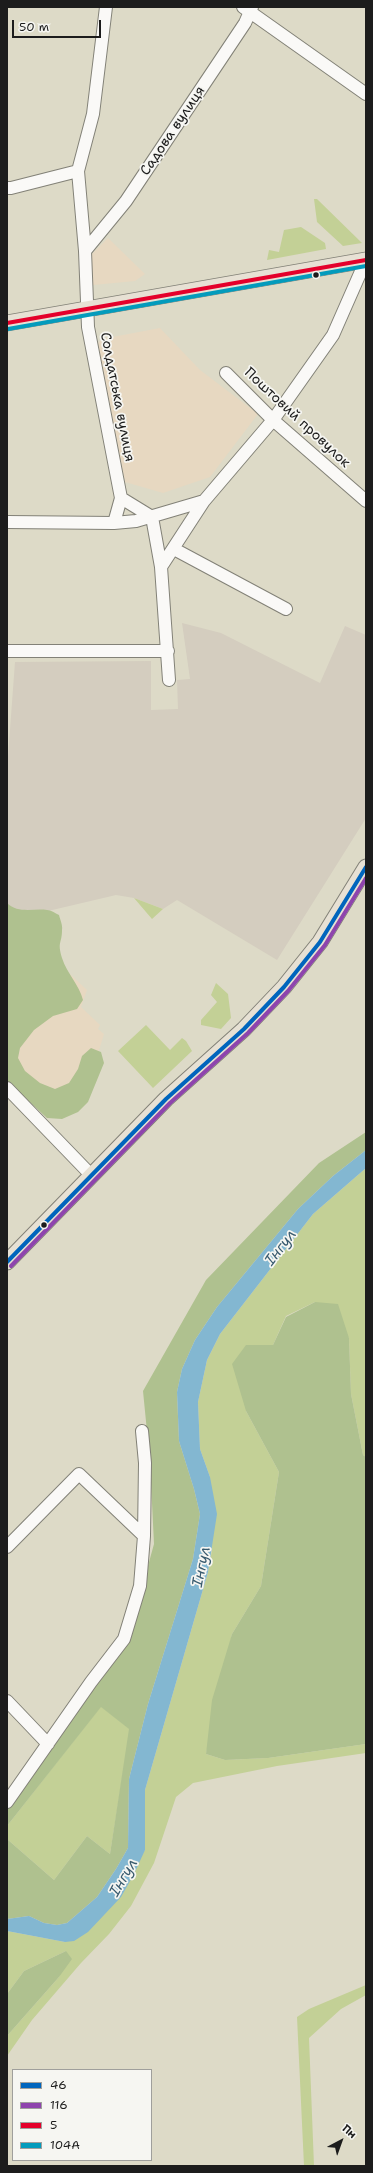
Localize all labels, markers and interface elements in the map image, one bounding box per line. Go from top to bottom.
scale bar [14,12,103,38]
text: 50 m [19,19,49,35]
street label: Садова вулиця [137,83,209,179]
unlabelled marker [311,270,321,280]
street label: Солдатська вулиця [96,331,138,463]
street label: Поштовий провулок [241,365,353,471]
unlabelled marker [39,1220,49,1230]
water label: Інгул [261,1226,301,1270]
water label: Інгул [189,1545,215,1589]
water label: Інгул [106,1856,142,1900]
legend [12,2069,152,2161]
text: 46 [50,2077,67,2093]
text: 116 [50,2097,68,2113]
text: 5 [50,2117,57,2133]
north arrow [321,2121,361,2161]
text: Пн [339,2121,360,2142]
text: 104А [50,2137,80,2153]

